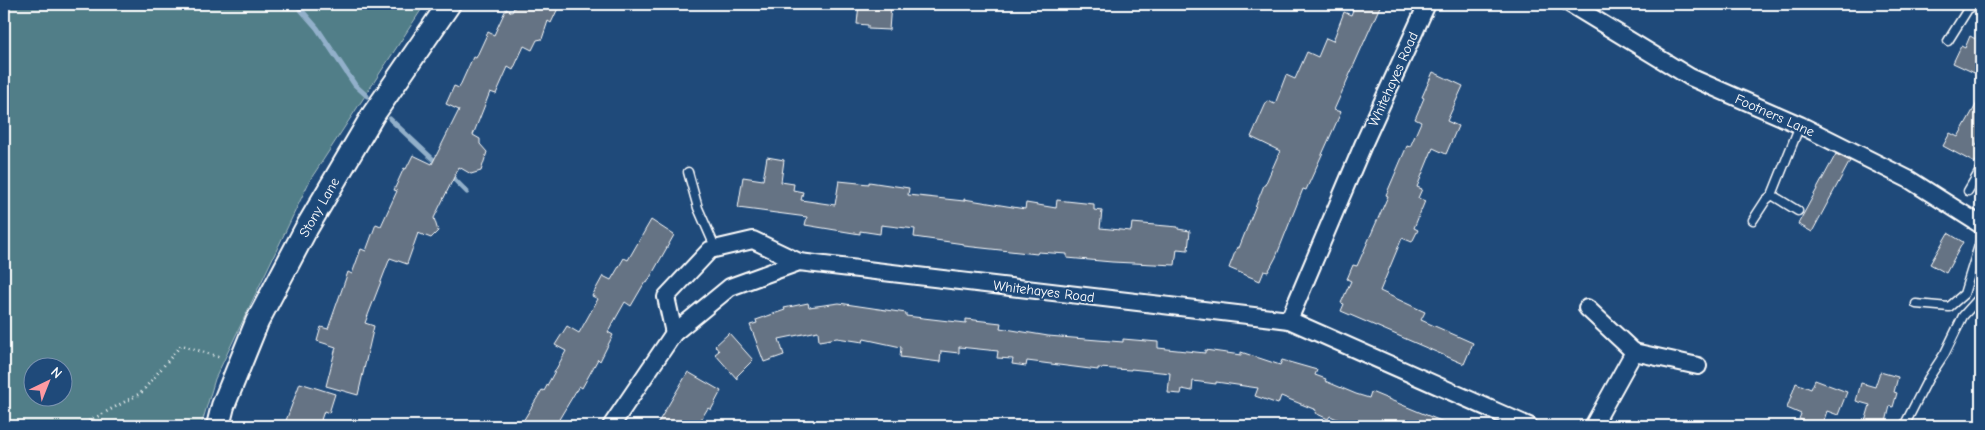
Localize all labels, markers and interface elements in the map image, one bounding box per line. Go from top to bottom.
street label: Whitehayes Road [1365,29,1422,129]
street label: Footners Lane [1732,90,1817,141]
street label: Stony Lane [296,174,343,240]
street label: Whitehayes Road [992,277,1096,306]
north arrow [22,358,72,408]
text: N [47,364,66,382]

